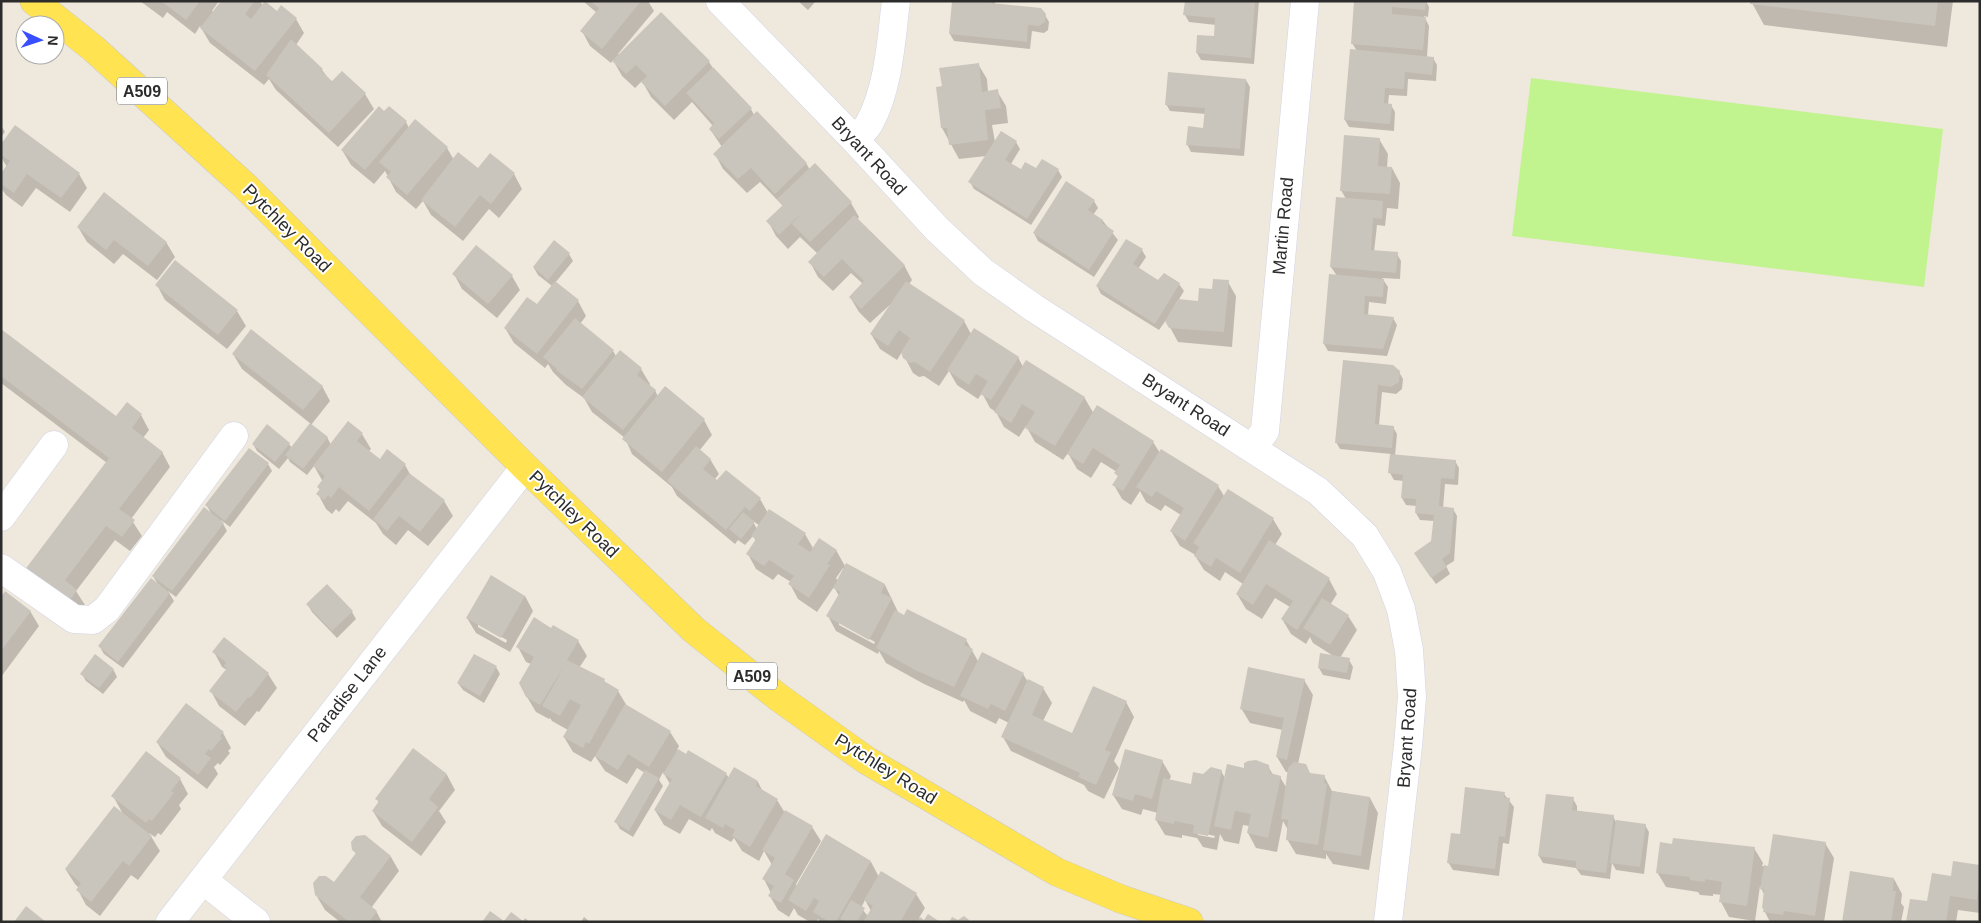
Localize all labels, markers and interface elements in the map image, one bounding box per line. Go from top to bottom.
north arrow [15,15,65,65]
text: N [45,35,61,46]
road number: A509 [117,78,167,104]
street label: Bryant Road [828,113,910,199]
street label: Martin Road [1269,176,1297,276]
street label: Pytchley Road [239,180,335,276]
street label: Bryant Road [1139,369,1233,441]
street label: Pytchley Road [525,466,623,562]
street label: Paradise Lane [303,642,391,746]
road number: A509 [727,662,777,689]
street label: Bryant Road [1394,687,1420,789]
street label: Pytchley Road [831,730,941,808]

